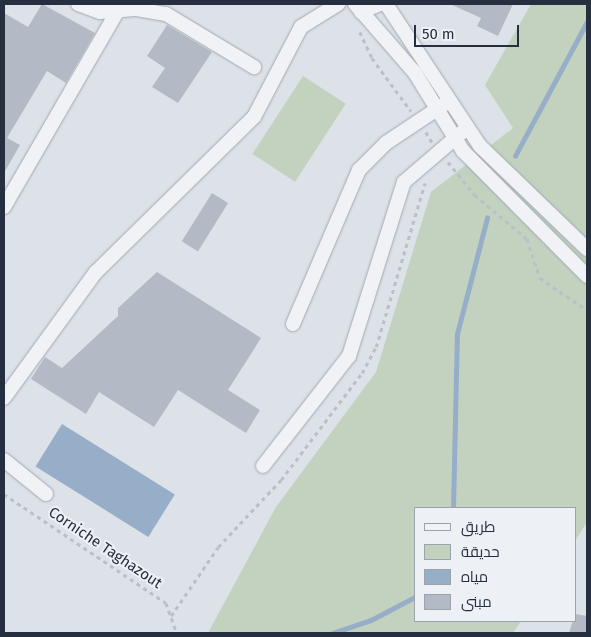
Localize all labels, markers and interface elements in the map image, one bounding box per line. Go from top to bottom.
scale bar [416,15,521,47]
text: 50 m [422,25,455,43]
street label: Corniche Taghazout [45,503,165,593]
legend [414,507,576,622]
text: طريق [461,518,495,536]
text: حديقة [461,543,500,561]
text: مياه [461,568,488,586]
text: مبنى [461,593,492,611]

